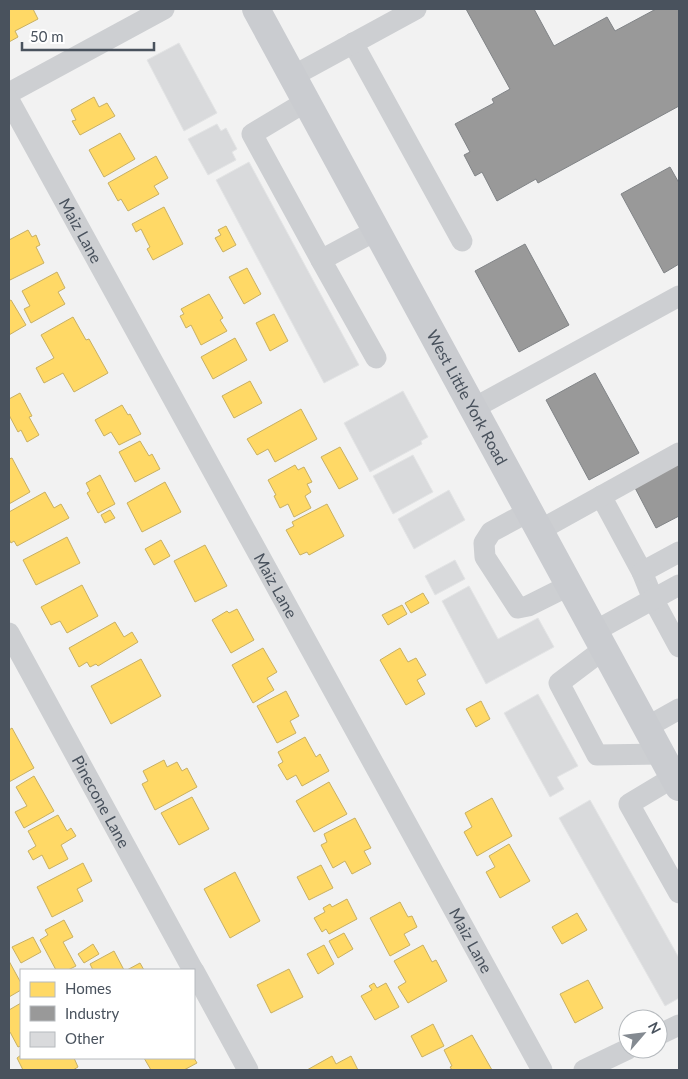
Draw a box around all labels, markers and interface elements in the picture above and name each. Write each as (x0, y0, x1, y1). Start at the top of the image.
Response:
scale bar (22, 20, 155, 52)
text: 50 m (30, 27, 64, 45)
street label: Maiz Lane (56, 195, 107, 266)
street label: West Little York Road (423, 326, 512, 468)
street label: Maiz Lane (251, 549, 302, 621)
street label: Pinecone Lane (69, 752, 134, 851)
street label: Maiz Lane (446, 904, 497, 976)
legend (20, 969, 195, 1059)
text: Homes (65, 979, 111, 997)
text: Industry (65, 1004, 120, 1022)
north arrow (618, 1009, 668, 1059)
text: N (645, 1019, 665, 1036)
text: Other (65, 1029, 105, 1047)

